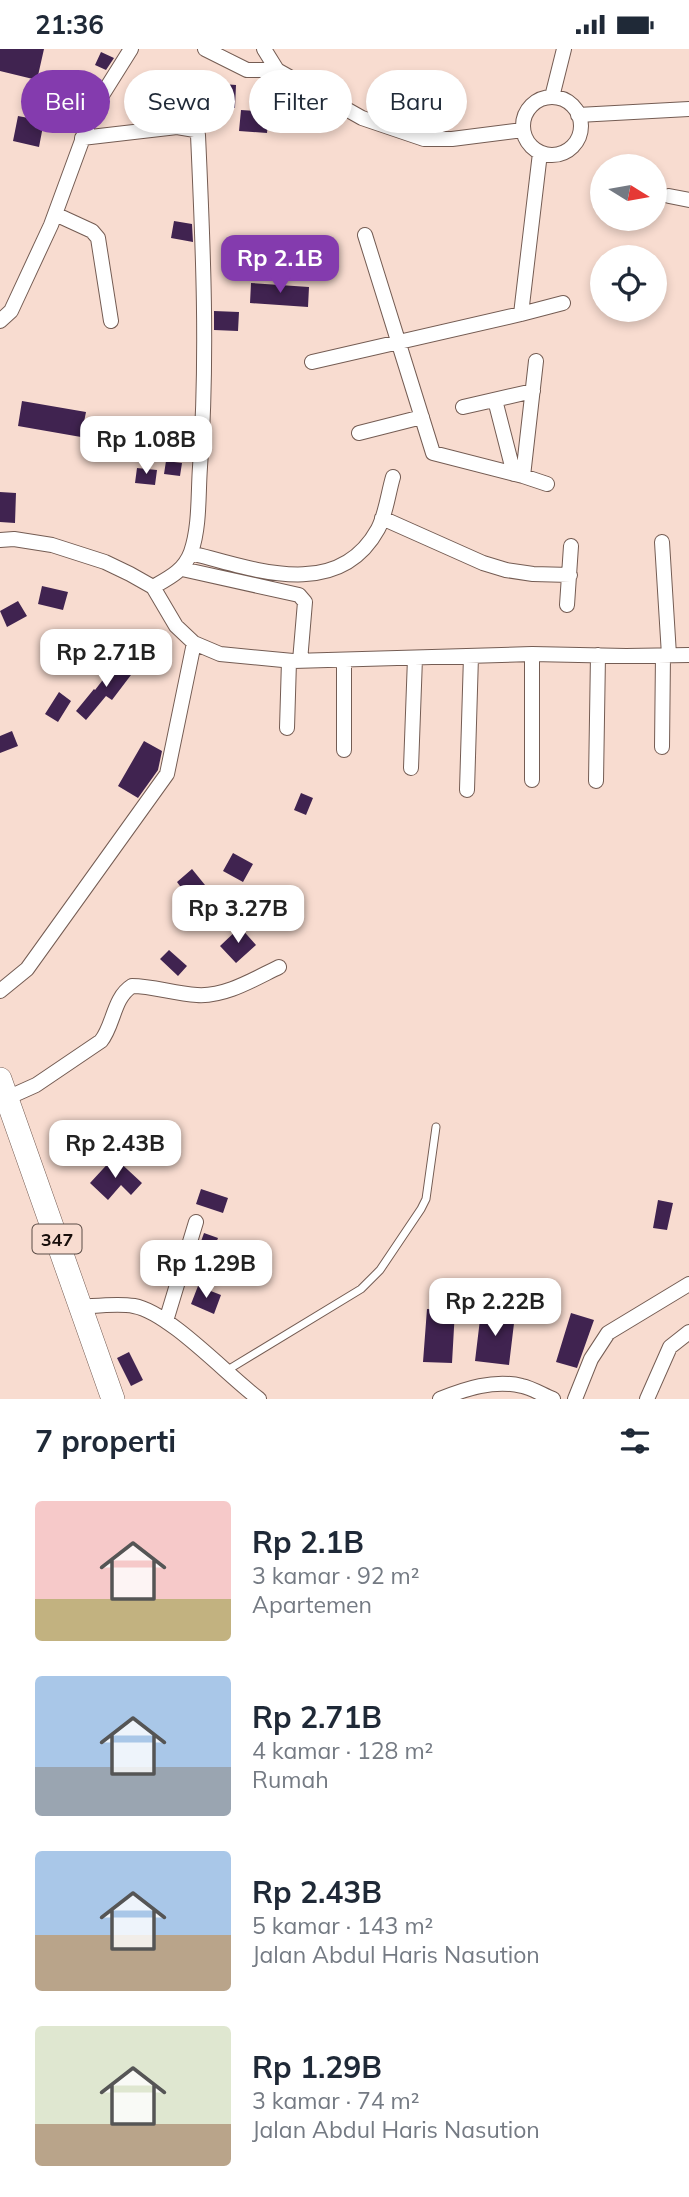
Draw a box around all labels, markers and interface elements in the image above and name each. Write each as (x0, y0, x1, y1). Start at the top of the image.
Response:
text: 21:36 (35, 8, 104, 41)
chip: Beli (21, 70, 110, 133)
chip: Sewa (124, 70, 235, 133)
chip: Filter (249, 70, 352, 133)
chip: Baru (366, 70, 467, 133)
north arrow (590, 154, 667, 231)
map controls (590, 154, 667, 322)
pin: Rp 2.1B (215, 236, 345, 295)
text: Rp 2.1B (237, 243, 323, 272)
button: locate (590, 245, 667, 322)
pin: Rp 1.08B (74, 417, 218, 476)
text: Rp 1.08B (96, 424, 196, 453)
pin: Rp 2.71B (34, 629, 178, 689)
text: Rp 2.71B (56, 637, 156, 666)
pin: Rp 3.27B (166, 885, 310, 945)
text: Rp 3.27B (188, 893, 288, 922)
pin: Rp 2.43B (43, 1121, 187, 1180)
text: Rp 2.43B (65, 1128, 165, 1157)
road number: 347 (32, 1225, 82, 1253)
pin: Rp 1.29B (134, 1241, 278, 1300)
text: Rp 1.29B (156, 1248, 256, 1277)
pin: Rp 2.22B (423, 1279, 567, 1338)
text: Rp 2.22B (445, 1286, 545, 1315)
text: 7 properti (35, 1422, 176, 1460)
icon: filters (616, 1422, 654, 1460)
text: Rp 2.1B (252, 1523, 364, 1561)
icon: home (91, 1529, 175, 1613)
text: 3 kamar · 92 m² (252, 1561, 420, 1590)
text: Apartemen (252, 1590, 372, 1619)
text: Rp 2.71B (252, 1698, 382, 1736)
icon: home (91, 1704, 175, 1788)
text: 4 kamar · 128 m² (252, 1736, 433, 1765)
text: Rumah (252, 1765, 329, 1794)
text: Rp 2.43B (252, 1873, 382, 1911)
icon: home (91, 1879, 175, 1963)
text: 5 kamar · 143 m² (252, 1911, 433, 1940)
text: Jalan Abdul Haris Nasution (252, 1940, 540, 1969)
text: Rp 1.29B (252, 2048, 382, 2086)
icon: home (91, 2054, 175, 2138)
text: 3 kamar · 74 m² (252, 2086, 420, 2115)
text: Jalan Abdul Haris Nasution (252, 2115, 540, 2144)

